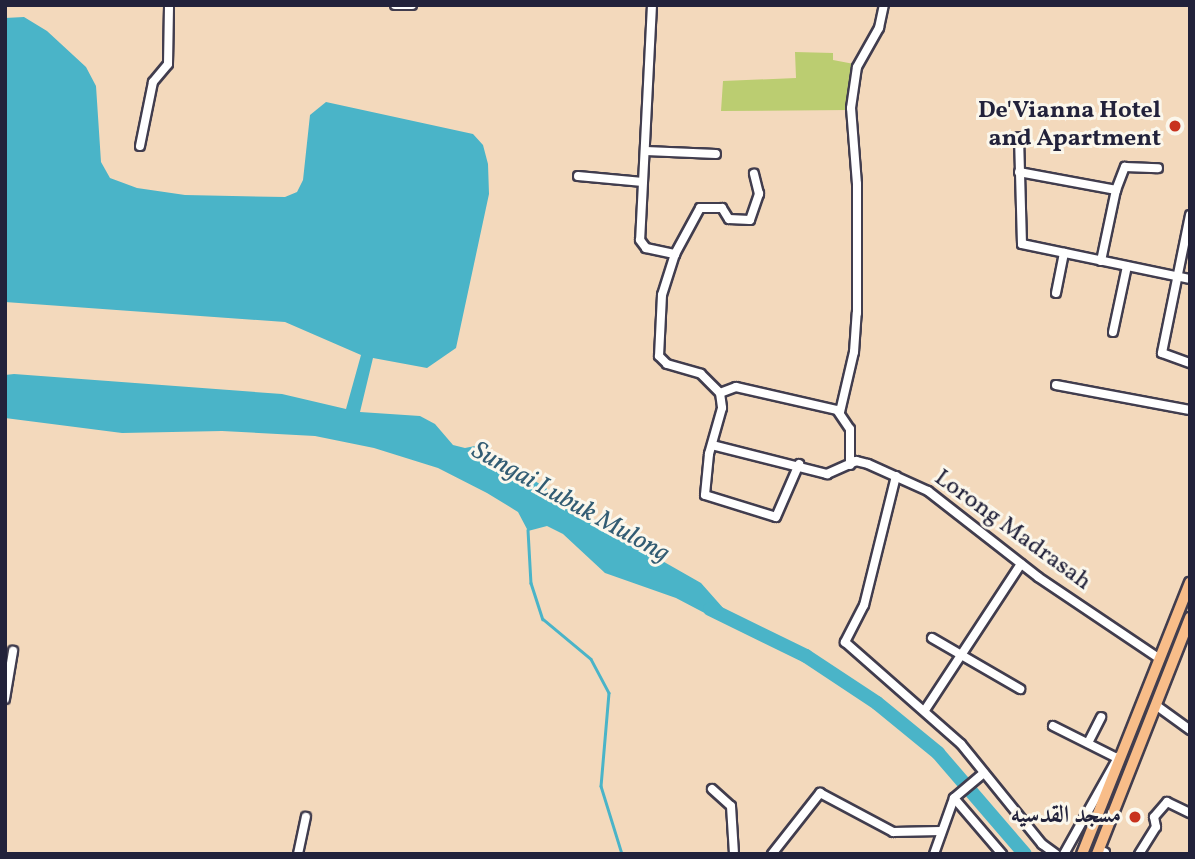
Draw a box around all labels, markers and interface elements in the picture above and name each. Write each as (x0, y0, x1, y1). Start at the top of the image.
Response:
place label: De'Vianna Hotel and Apartment (978, 98, 1161, 154)
marker: De'Vianna Hotel and Apartment (1167, 118, 1183, 134)
water label: Sungai Lubuk Mulong (466, 436, 674, 570)
street label: Lorong Madrasah (928, 464, 1096, 598)
place label: مسجد القدسيه (1011, 803, 1121, 831)
marker: مسجد القدسيه (1127, 809, 1143, 825)

